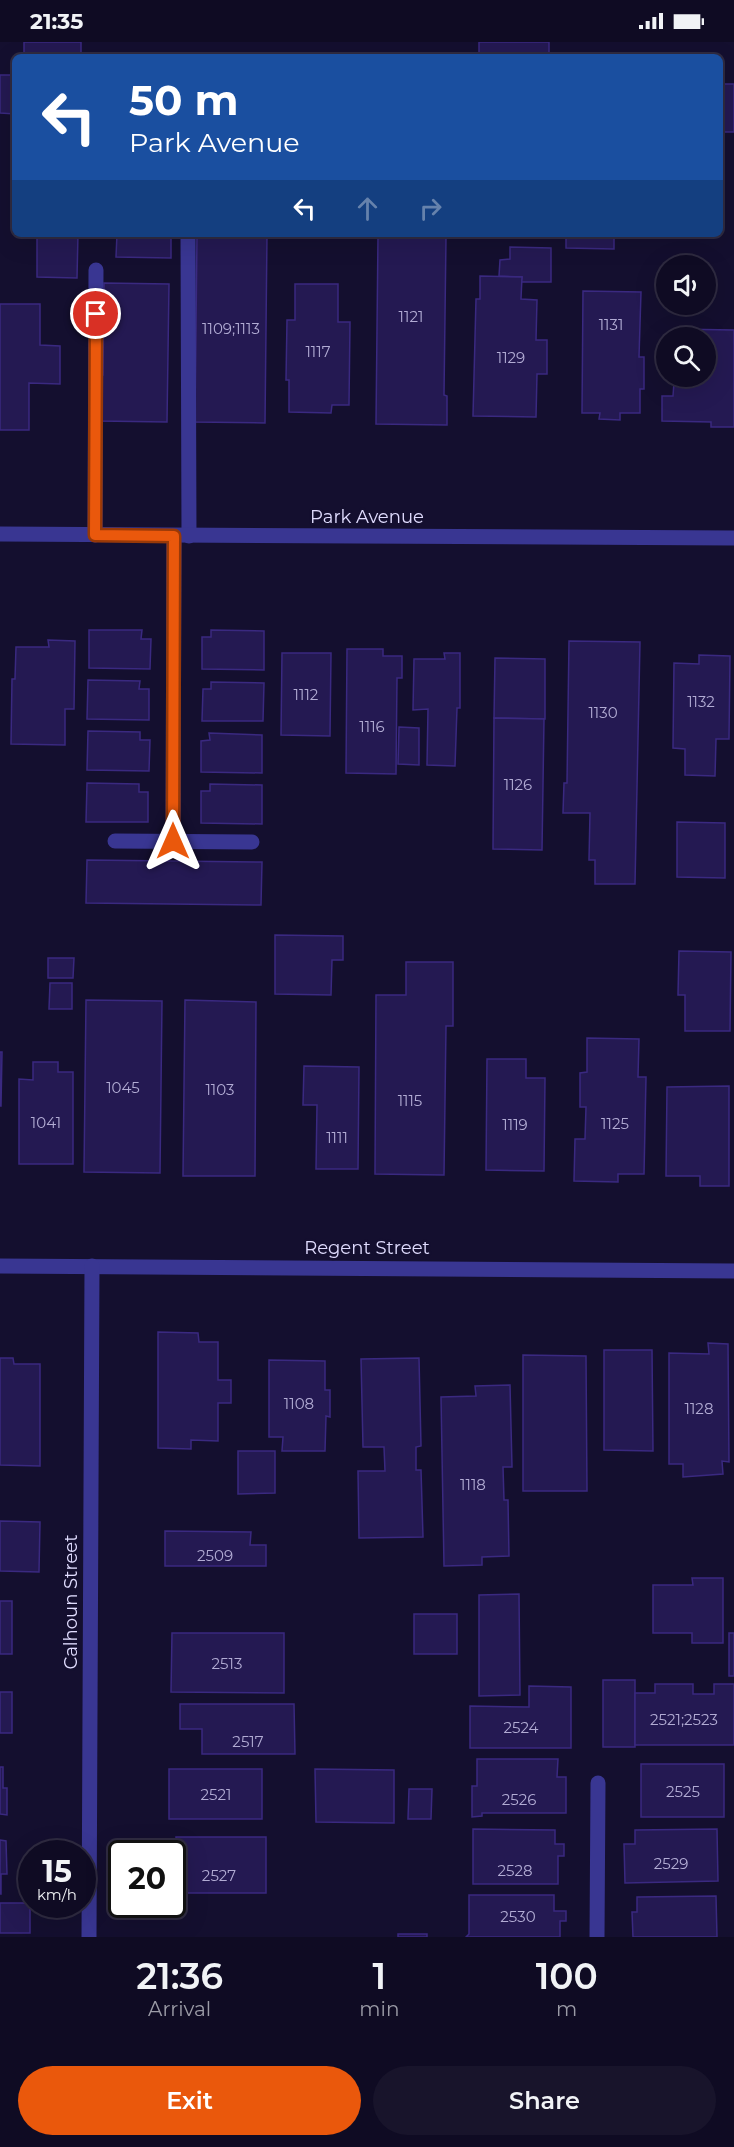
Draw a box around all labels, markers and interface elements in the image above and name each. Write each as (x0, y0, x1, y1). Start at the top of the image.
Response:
text: 21:35 (30, 8, 83, 35)
text: 50 m (129, 74, 238, 126)
icon: left (30, 78, 108, 156)
text: Park Avenue (129, 126, 300, 159)
icon: left (288, 192, 321, 225)
icon: ahead (351, 192, 384, 225)
icon: right (414, 192, 447, 225)
map controls (656, 255, 716, 387)
button: sound (656, 255, 716, 315)
pin (70, 288, 121, 339)
icon: arrive (79, 297, 112, 330)
house number: 1121 (399, 307, 423, 326)
house number: 1131 (599, 315, 623, 334)
house number: 1109;1113 (202, 319, 260, 338)
button: search (656, 327, 716, 387)
house number: 1117 (305, 342, 331, 361)
house number: 1129 (497, 348, 525, 367)
street label: Park Avenue (310, 506, 424, 528)
house number: 1112 (294, 685, 318, 704)
house number: 1132 (687, 692, 715, 711)
house number: 1130 (588, 703, 618, 722)
house number: 1116 (359, 717, 385, 736)
house number: 1126 (504, 775, 532, 794)
position arrow (141, 809, 205, 873)
house number: 1045 (106, 1078, 140, 1097)
house number: 1103 (205, 1080, 235, 1099)
house number: 1115 (398, 1091, 422, 1110)
house number: 1041 (31, 1113, 61, 1132)
house number: 1125 (601, 1114, 629, 1133)
house number: 1119 (502, 1115, 528, 1134)
house number: 1111 (326, 1128, 348, 1147)
street label: Regent Street (304, 1237, 430, 1259)
house number: 1108 (284, 1394, 314, 1413)
house number: 1128 (685, 1399, 713, 1418)
house number: 1118 (460, 1475, 486, 1494)
street label: Calhoun Street (60, 1535, 82, 1669)
house number: 2509 (197, 1546, 233, 1565)
house number: 2513 (212, 1654, 242, 1673)
house number: 2521;2523 (650, 1710, 718, 1729)
house number: 2524 (503, 1718, 539, 1737)
house number: 2517 (232, 1732, 264, 1751)
house number: 2525 (666, 1782, 700, 1801)
house number: 2521 (201, 1785, 231, 1804)
house number: 2526 (502, 1790, 536, 1809)
speed limit sign: 20 (108, 1840, 186, 1918)
text: 15 (42, 1853, 72, 1890)
house number: 2529 (654, 1854, 688, 1873)
house number: 2528 (497, 1861, 533, 1880)
house number: 2527 (202, 1866, 236, 1885)
text: km/h (37, 1885, 77, 1904)
house number: 2530 (500, 1907, 536, 1926)
text: 21:36 (136, 1954, 223, 1998)
text: 1 (373, 1954, 386, 1998)
text: 100 (536, 1954, 598, 1998)
text: Arrival (148, 1997, 211, 2021)
text: min (359, 1997, 399, 2021)
text: m (556, 1997, 577, 2021)
button: Exit (18, 2066, 361, 2135)
button: Share (373, 2066, 716, 2135)

